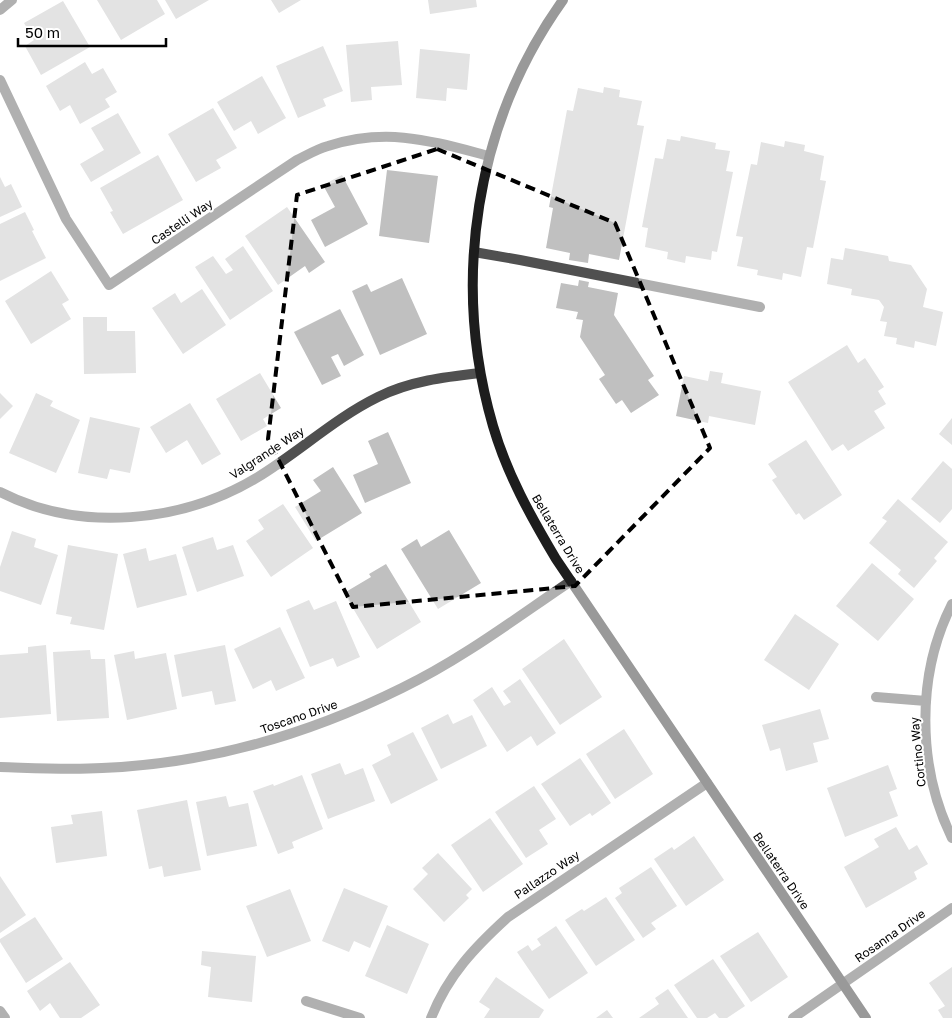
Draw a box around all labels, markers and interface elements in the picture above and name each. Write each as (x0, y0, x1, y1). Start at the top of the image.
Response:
scale bar (18, 15, 165, 47)
text: 50 m (25, 23, 60, 41)
street label: Castelli Way (148, 195, 216, 248)
street label: Valgrande Way (227, 423, 307, 482)
street label: Bellaterra Drive (529, 491, 588, 576)
street label: Toscano Drive (258, 696, 339, 737)
street label: Cortino Way (906, 716, 929, 788)
street label: Bellaterra Drive (750, 829, 813, 912)
street label: Pallazzo Way (511, 847, 583, 902)
street label: Rosanna Drive (852, 906, 928, 965)

